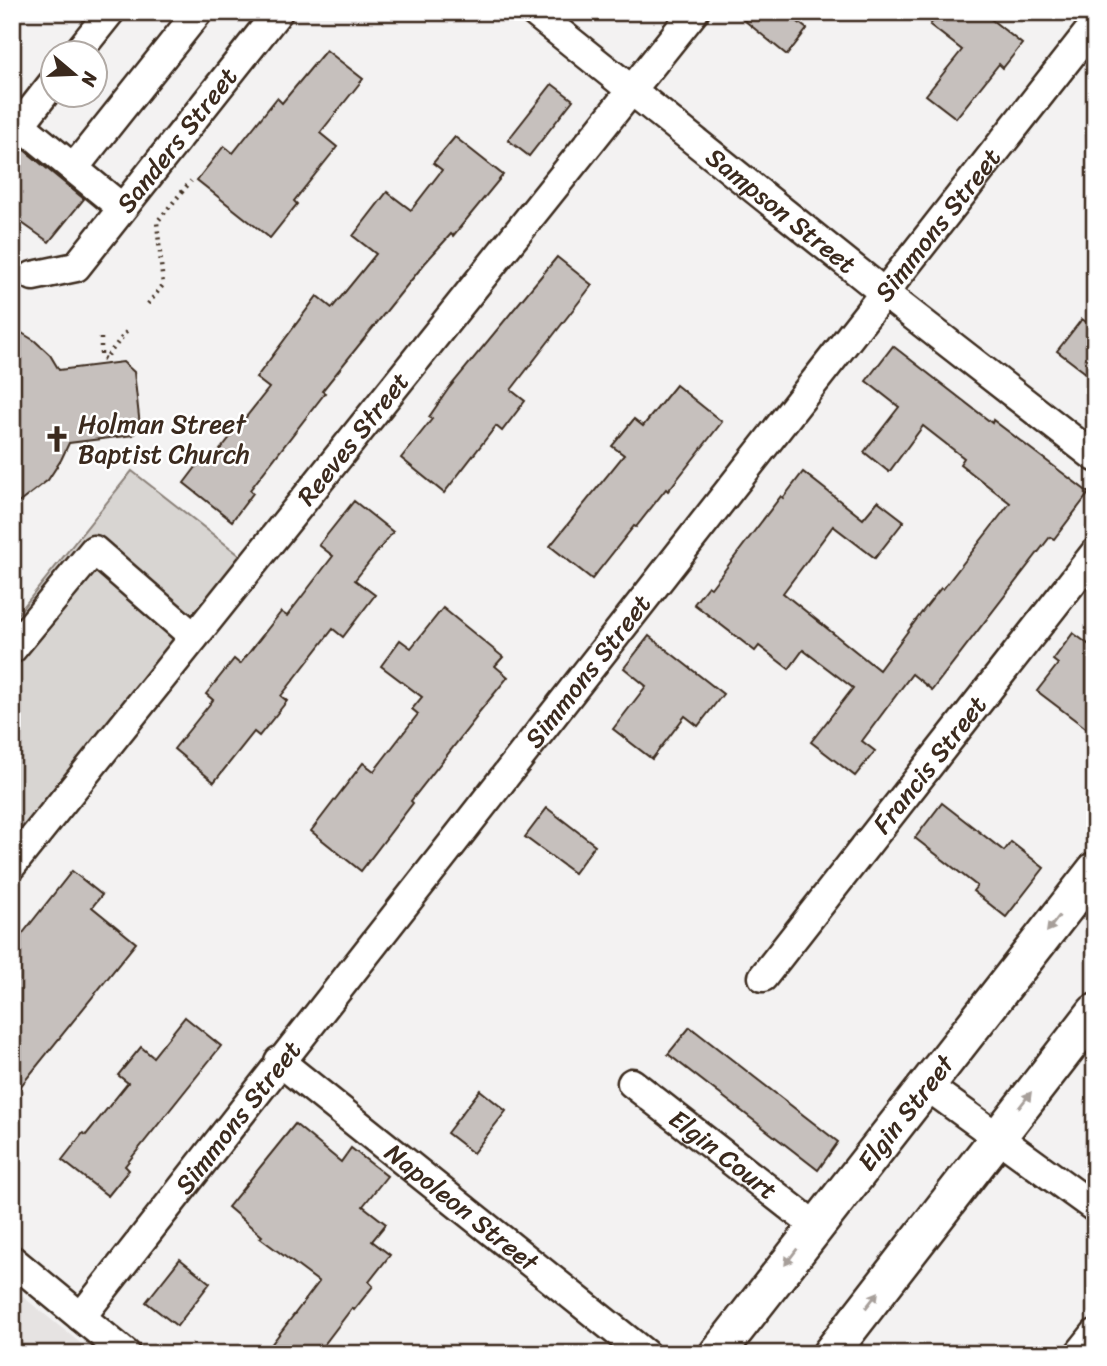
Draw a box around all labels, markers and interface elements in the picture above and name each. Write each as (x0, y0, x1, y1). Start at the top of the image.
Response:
north arrow (38, 38, 108, 108)
street label: Sanders Street (104, 57, 249, 223)
text: N (72, 67, 108, 92)
street label: Sampson Street (695, 135, 867, 286)
street label: Simmons Street (862, 137, 1013, 312)
street label: Reeves Street (285, 361, 421, 516)
place label: Holman Street Baptist Church (78, 401, 250, 477)
church icon: Holman Street Baptist Church (42, 424, 72, 454)
street label: Simmons Street (512, 584, 663, 758)
street label: Francis Street (860, 685, 999, 844)
one-way arrow (1045, 915, 1060, 933)
street label: Simmons Street (162, 1030, 313, 1205)
street label: Elgin Street (845, 1043, 967, 1181)
one-way arrow (1018, 1091, 1032, 1109)
street label: Elgin Court (659, 1097, 788, 1212)
street label: Napoleon Street (374, 1131, 550, 1285)
one-way arrow (784, 1248, 798, 1266)
one-way arrow (865, 1291, 879, 1309)

